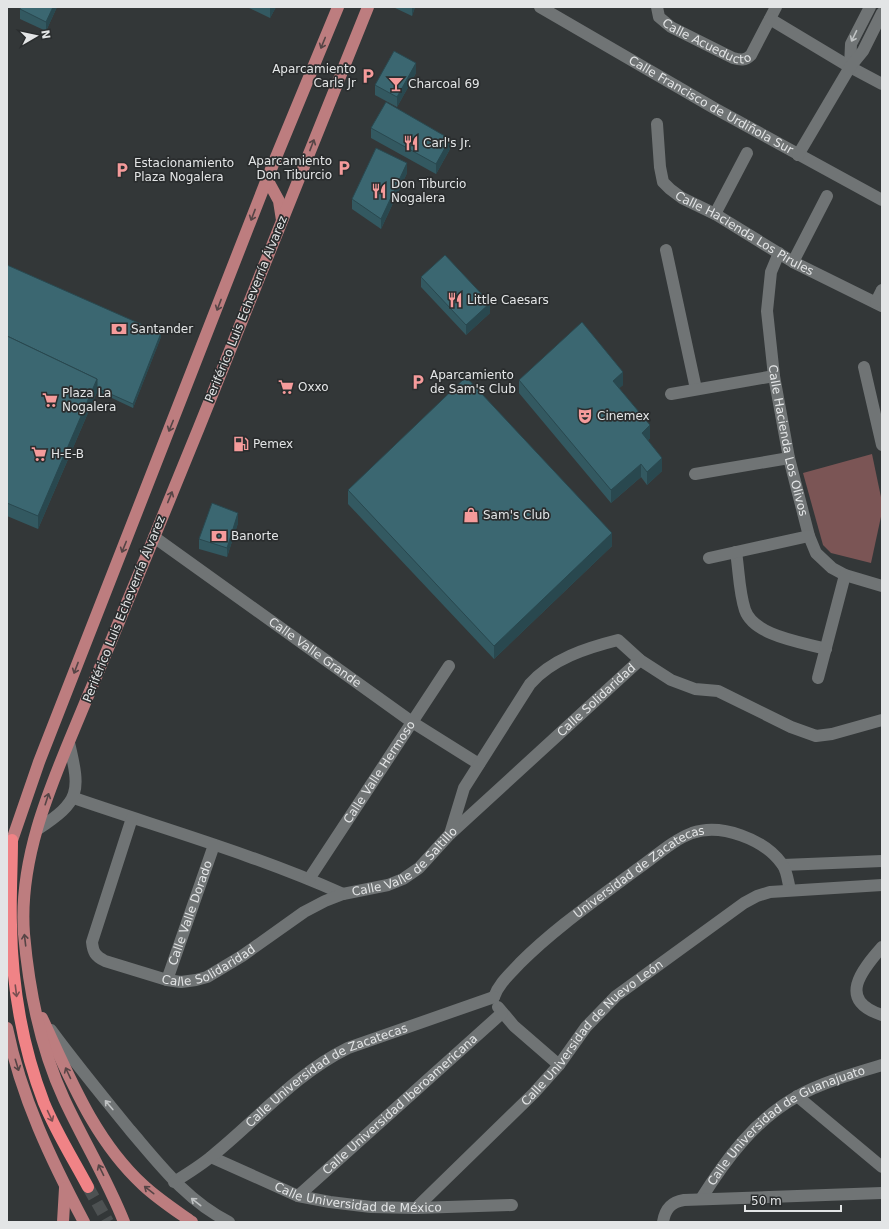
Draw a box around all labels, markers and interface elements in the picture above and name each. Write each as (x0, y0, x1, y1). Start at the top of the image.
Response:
north arrow (16, 16, 56, 56)
street label: Calle Acueducto (659, 16, 754, 67)
text: N (38, 29, 53, 40)
one-way arrow (850, 29, 858, 41)
one-way arrow (319, 37, 326, 49)
street label: Calle Francisco de Urdiñola Sur (626, 53, 796, 157)
place label: Aparcamiento Carls Jr (272, 62, 356, 90)
parking icon: Aparcamiento Carls Jr (359, 67, 377, 85)
bar icon: Charcoal 69 (387, 75, 405, 93)
place label: Charcoal 69 (408, 77, 480, 91)
restaurant icon: Carl's Jr. (402, 134, 420, 152)
place label: Carl's Jr. (423, 136, 472, 150)
one-way arrow (308, 140, 316, 152)
place label: Aparcamiento Don Tiburcio (248, 154, 332, 182)
place label: Estacionamiento Plaza Nogalera (134, 156, 234, 184)
parking icon: Aparcamiento Don Tiburcio (335, 159, 353, 177)
parking icon: Estacionamiento Plaza Nogalera (113, 161, 131, 179)
place label: Don Tiburcio Nogalera (391, 177, 466, 205)
restaurant icon: Don Tiburcio Nogalera (370, 182, 388, 200)
street label: Calle Hacienda Los Pirules (672, 188, 816, 278)
one-way arrow (249, 208, 257, 220)
street label: Periférico Luis Echeverría Álvarez (201, 213, 290, 404)
restaurant icon: Little Caesars (446, 291, 464, 309)
place label: Little Caesars (467, 293, 549, 307)
one-way arrow (214, 299, 222, 311)
bank icon: Santander (110, 320, 128, 338)
place label: Santander (131, 322, 193, 336)
street label: Calle Hacienda Los Olivos (766, 364, 811, 518)
place label: Aparcamiento de Sam's Club (430, 368, 516, 396)
parking icon: Aparcamiento de Sam's Club (409, 373, 427, 391)
supermarket icon: Oxxo (277, 378, 295, 396)
place label: Oxxo (298, 380, 329, 394)
place label: Plaza La Nogalera (62, 386, 116, 414)
supermarket icon: Plaza La Nogalera (41, 391, 59, 409)
theatre icon: Cinemex (576, 407, 594, 425)
place label: Cinemex (597, 409, 650, 423)
one-way arrow (167, 420, 175, 432)
fuel station icon: Pemex (232, 435, 250, 453)
place label: Pemex (253, 437, 293, 451)
supermarket icon: H-E-B (30, 445, 48, 463)
place label: H-E-B (51, 447, 84, 461)
one-way arrow (167, 491, 174, 503)
shop icon: Sam's Club (462, 506, 480, 524)
place label: Sam's Club (483, 508, 550, 522)
street label: Periférico Luis Echeverría Álvarez (79, 513, 168, 704)
bank icon: Banorte (210, 527, 228, 545)
place label: Banorte (231, 529, 279, 543)
one-way arrow (119, 541, 127, 553)
street label: Calle Valle Grande (266, 615, 364, 690)
street label: Calle Solidaridad (554, 661, 638, 739)
one-way arrow (72, 662, 79, 674)
street label: Calle Valle Hermoso (340, 718, 418, 826)
one-way arrow (44, 793, 51, 806)
street label: Universidad de Zacatecas (571, 823, 705, 921)
street label: Calle Valle de Saltillo (351, 824, 460, 899)
street label: Calle Valle Dorado (166, 859, 215, 967)
one-way arrow (21, 934, 29, 947)
street label: Calle Solidaridad (160, 942, 258, 989)
street label: Calle Universidad de Nuevo León (518, 957, 666, 1109)
one-way arrow (12, 984, 19, 997)
street label: Calle Universidad de Zacatecas (243, 1021, 409, 1130)
street label: Calle Universidad Iberoamericana (320, 1031, 480, 1178)
one-way arrow (14, 1059, 21, 1072)
street label: Calle Universidad de Guanajuato (705, 1063, 867, 1188)
one-way arrow (64, 1067, 71, 1079)
one-way arrow (105, 1100, 114, 1111)
one-way arrow (47, 1109, 54, 1121)
one-way arrow (97, 1164, 104, 1176)
street label: Calle Universidad de México (272, 1179, 442, 1215)
one-way arrow (144, 1186, 155, 1194)
scale bar (745, 1187, 841, 1213)
text: 50 m (751, 1194, 782, 1208)
one-way arrow (191, 1197, 202, 1206)

